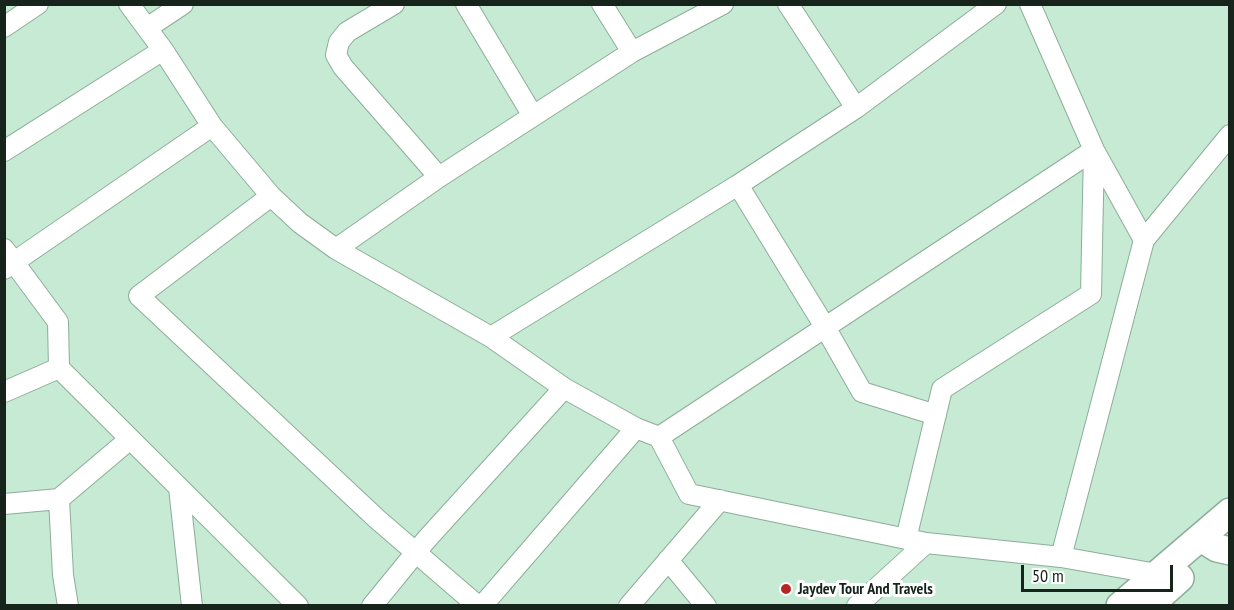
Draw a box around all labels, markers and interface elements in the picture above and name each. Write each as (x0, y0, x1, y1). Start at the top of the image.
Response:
scale bar (1024, 553, 1176, 591)
text: 50 m (1032, 564, 1064, 587)
place label: Jaydev Tour And Travels (798, 579, 933, 599)
marker: Jaydev Tour And Travels (779, 582, 793, 596)

